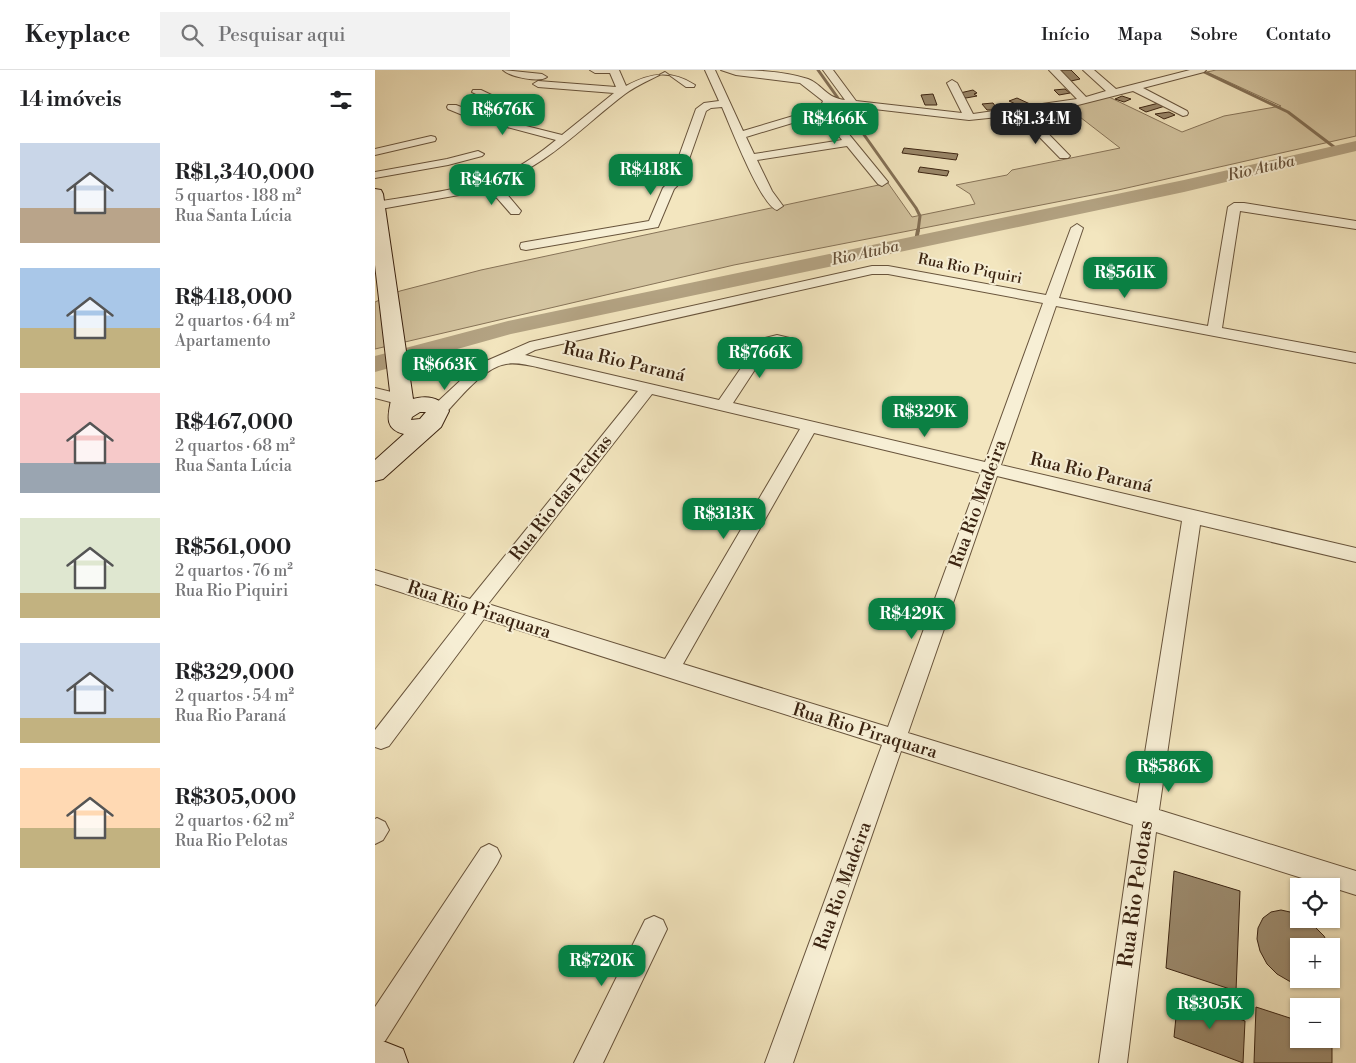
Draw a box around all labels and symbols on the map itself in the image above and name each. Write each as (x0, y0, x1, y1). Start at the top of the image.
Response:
pin: R$676K (462, 93, 544, 136)
pin: R$466K (794, 102, 876, 145)
pin: R$1.34M (990, 102, 1082, 145)
water label: Rio Atuba (1224, 151, 1297, 186)
pin: R$418K (610, 154, 692, 196)
pin: R$467K (451, 164, 533, 206)
water label: Rio Atuba (828, 236, 901, 270)
street label: Rua Rio Piquiri (916, 250, 1024, 288)
pin: R$561K (1084, 256, 1166, 299)
pin: R$766K (719, 336, 801, 379)
street label: Rua Rio Paraná (561, 337, 688, 387)
pin: R$663K (404, 348, 486, 391)
pin: R$329K (884, 396, 966, 438)
street label: Rua Rio das Pedras (505, 430, 617, 566)
street label: Rua Rio Madeira (944, 436, 1012, 571)
street label: Rua Rio Paraná (1028, 448, 1155, 498)
pin: R$313K (683, 498, 765, 540)
street label: Rua Rio Piraquara (404, 576, 555, 644)
pin: R$429K (871, 598, 953, 640)
street label: Rua Rio Piraquara (790, 698, 941, 764)
pin: R$586K (1128, 750, 1210, 793)
street label: Rua Rio Madeira (809, 818, 877, 953)
street label: Rua Rio Pelotas (1113, 819, 1159, 969)
pin: R$720K (561, 944, 643, 987)
pin: R$305K (1169, 988, 1251, 1030)

